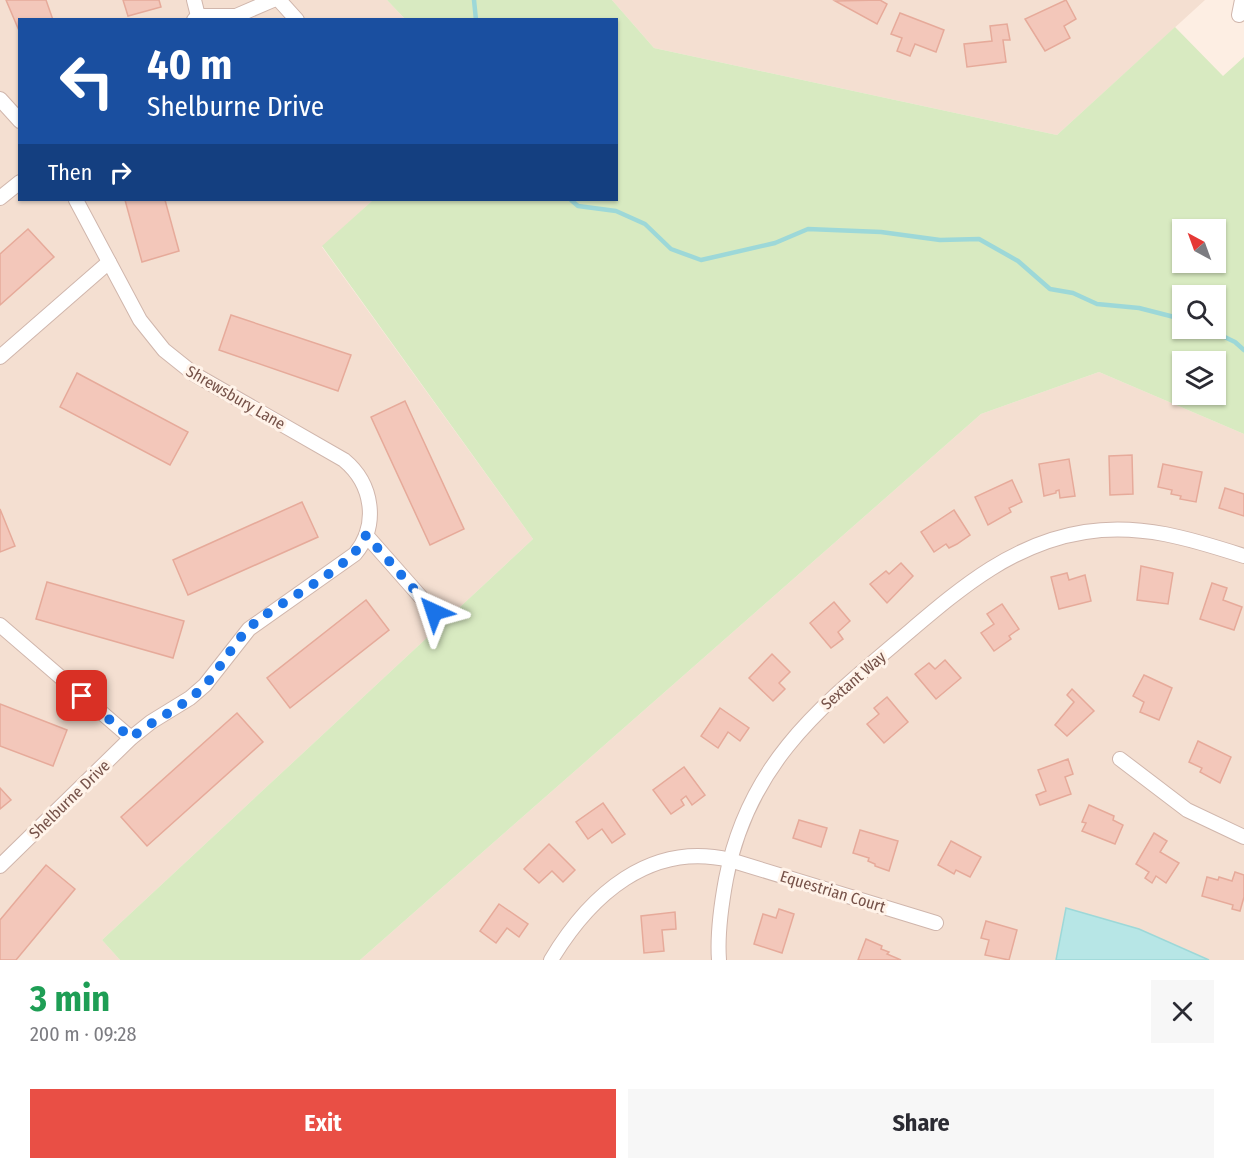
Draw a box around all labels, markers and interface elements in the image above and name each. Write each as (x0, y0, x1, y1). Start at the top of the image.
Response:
text: 40 m (147, 40, 232, 90)
icon: left (48, 42, 126, 120)
text: Shelburne Drive (147, 91, 324, 123)
icon: right (104, 156, 137, 189)
text: Then (48, 159, 92, 186)
north arrow (1172, 219, 1226, 273)
map controls (1172, 219, 1226, 405)
button: search (1172, 285, 1226, 339)
button: layers (1172, 351, 1226, 405)
street label: Shrewsbury Lane (183, 361, 289, 434)
position arrow (402, 580, 466, 644)
street label: Sextant Way (817, 647, 890, 714)
pin (56, 670, 107, 721)
icon: arrive (65, 679, 98, 712)
street label: Shelburne Drive (25, 756, 114, 843)
street label: Equestrian Court (778, 866, 889, 917)
text: 3 min (30, 977, 110, 1021)
button: close (1151, 980, 1214, 1043)
text: 200 m · 09:28 (30, 1022, 136, 1046)
button: Exit (30, 1089, 616, 1158)
button: Share (628, 1089, 1214, 1158)

